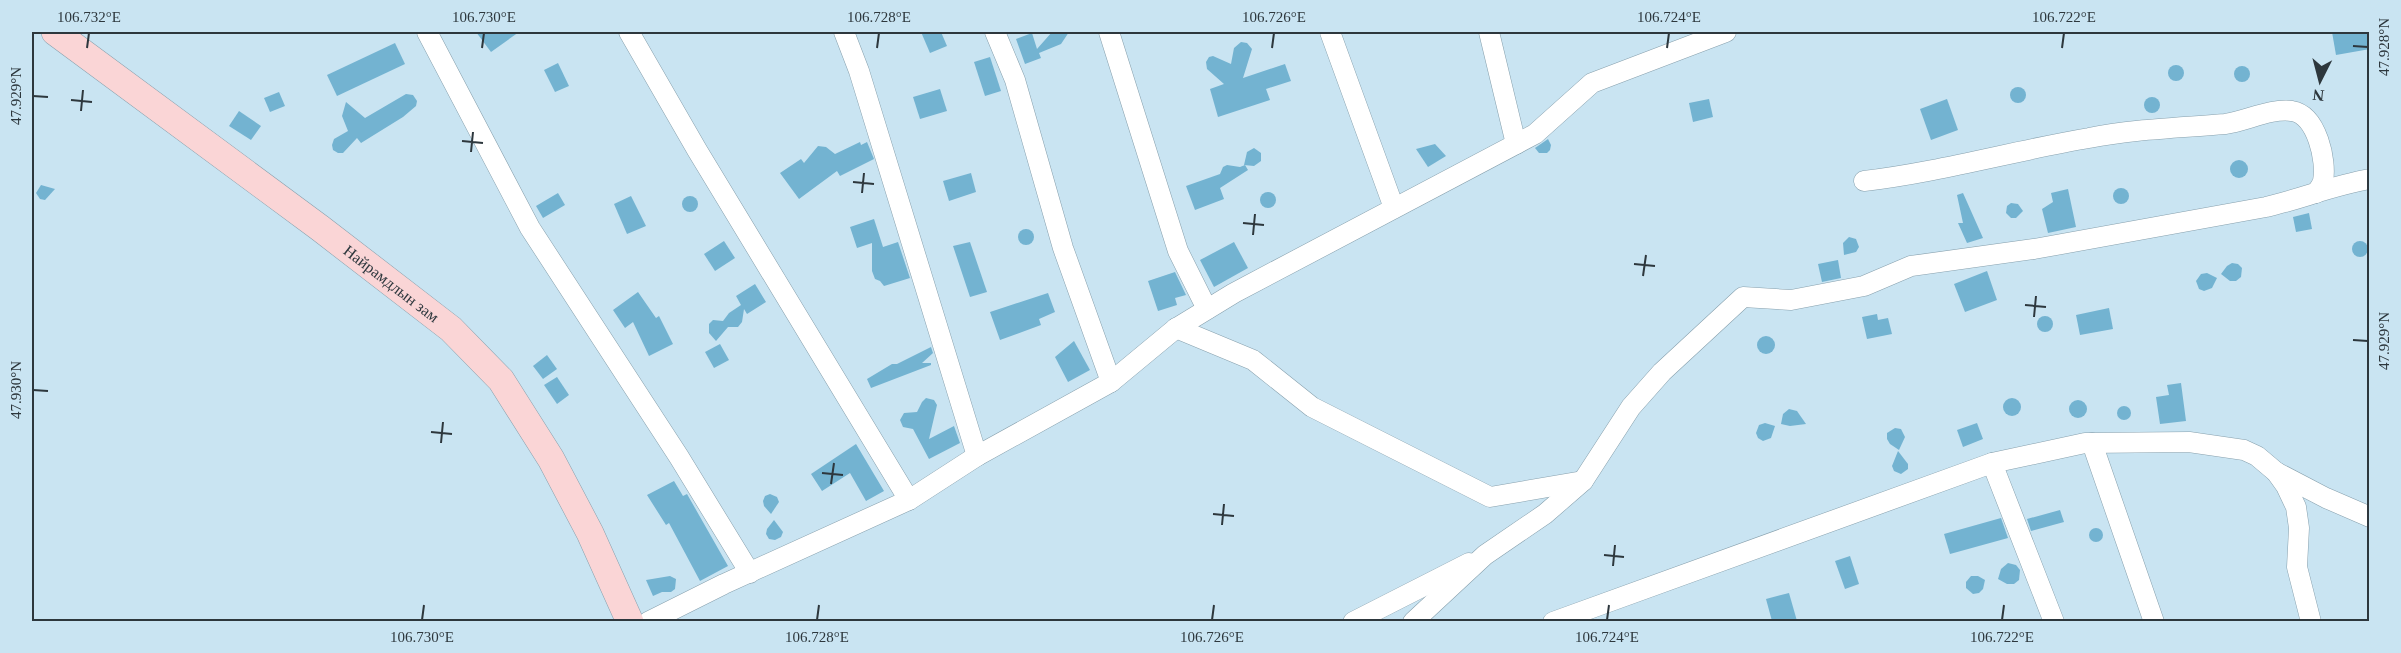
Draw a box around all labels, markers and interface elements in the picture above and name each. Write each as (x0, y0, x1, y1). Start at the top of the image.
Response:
text: 106.732°E (57, 9, 121, 25)
text: 106.730°E (452, 9, 516, 25)
text: 106.728°E (847, 9, 911, 25)
text: 106.726°E (1242, 9, 1306, 25)
text: 106.724°E (1637, 9, 1701, 25)
text: 106.722°E (2032, 9, 2096, 25)
text: 47.928°N (2376, 18, 2392, 76)
north arrow (2290, 51, 2350, 111)
text: 47.929°N (8, 67, 24, 125)
text: N (2311, 86, 2325, 104)
street label: Найрамдлын зам (341, 241, 442, 325)
text: 47.929°N (2376, 312, 2392, 370)
text: 47.930°N (8, 361, 24, 419)
text: 106.730°E (390, 629, 454, 645)
text: 106.728°E (785, 629, 849, 645)
text: 106.726°E (1180, 629, 1244, 645)
text: 106.724°E (1575, 629, 1639, 645)
text: 106.722°E (1970, 629, 2034, 645)

